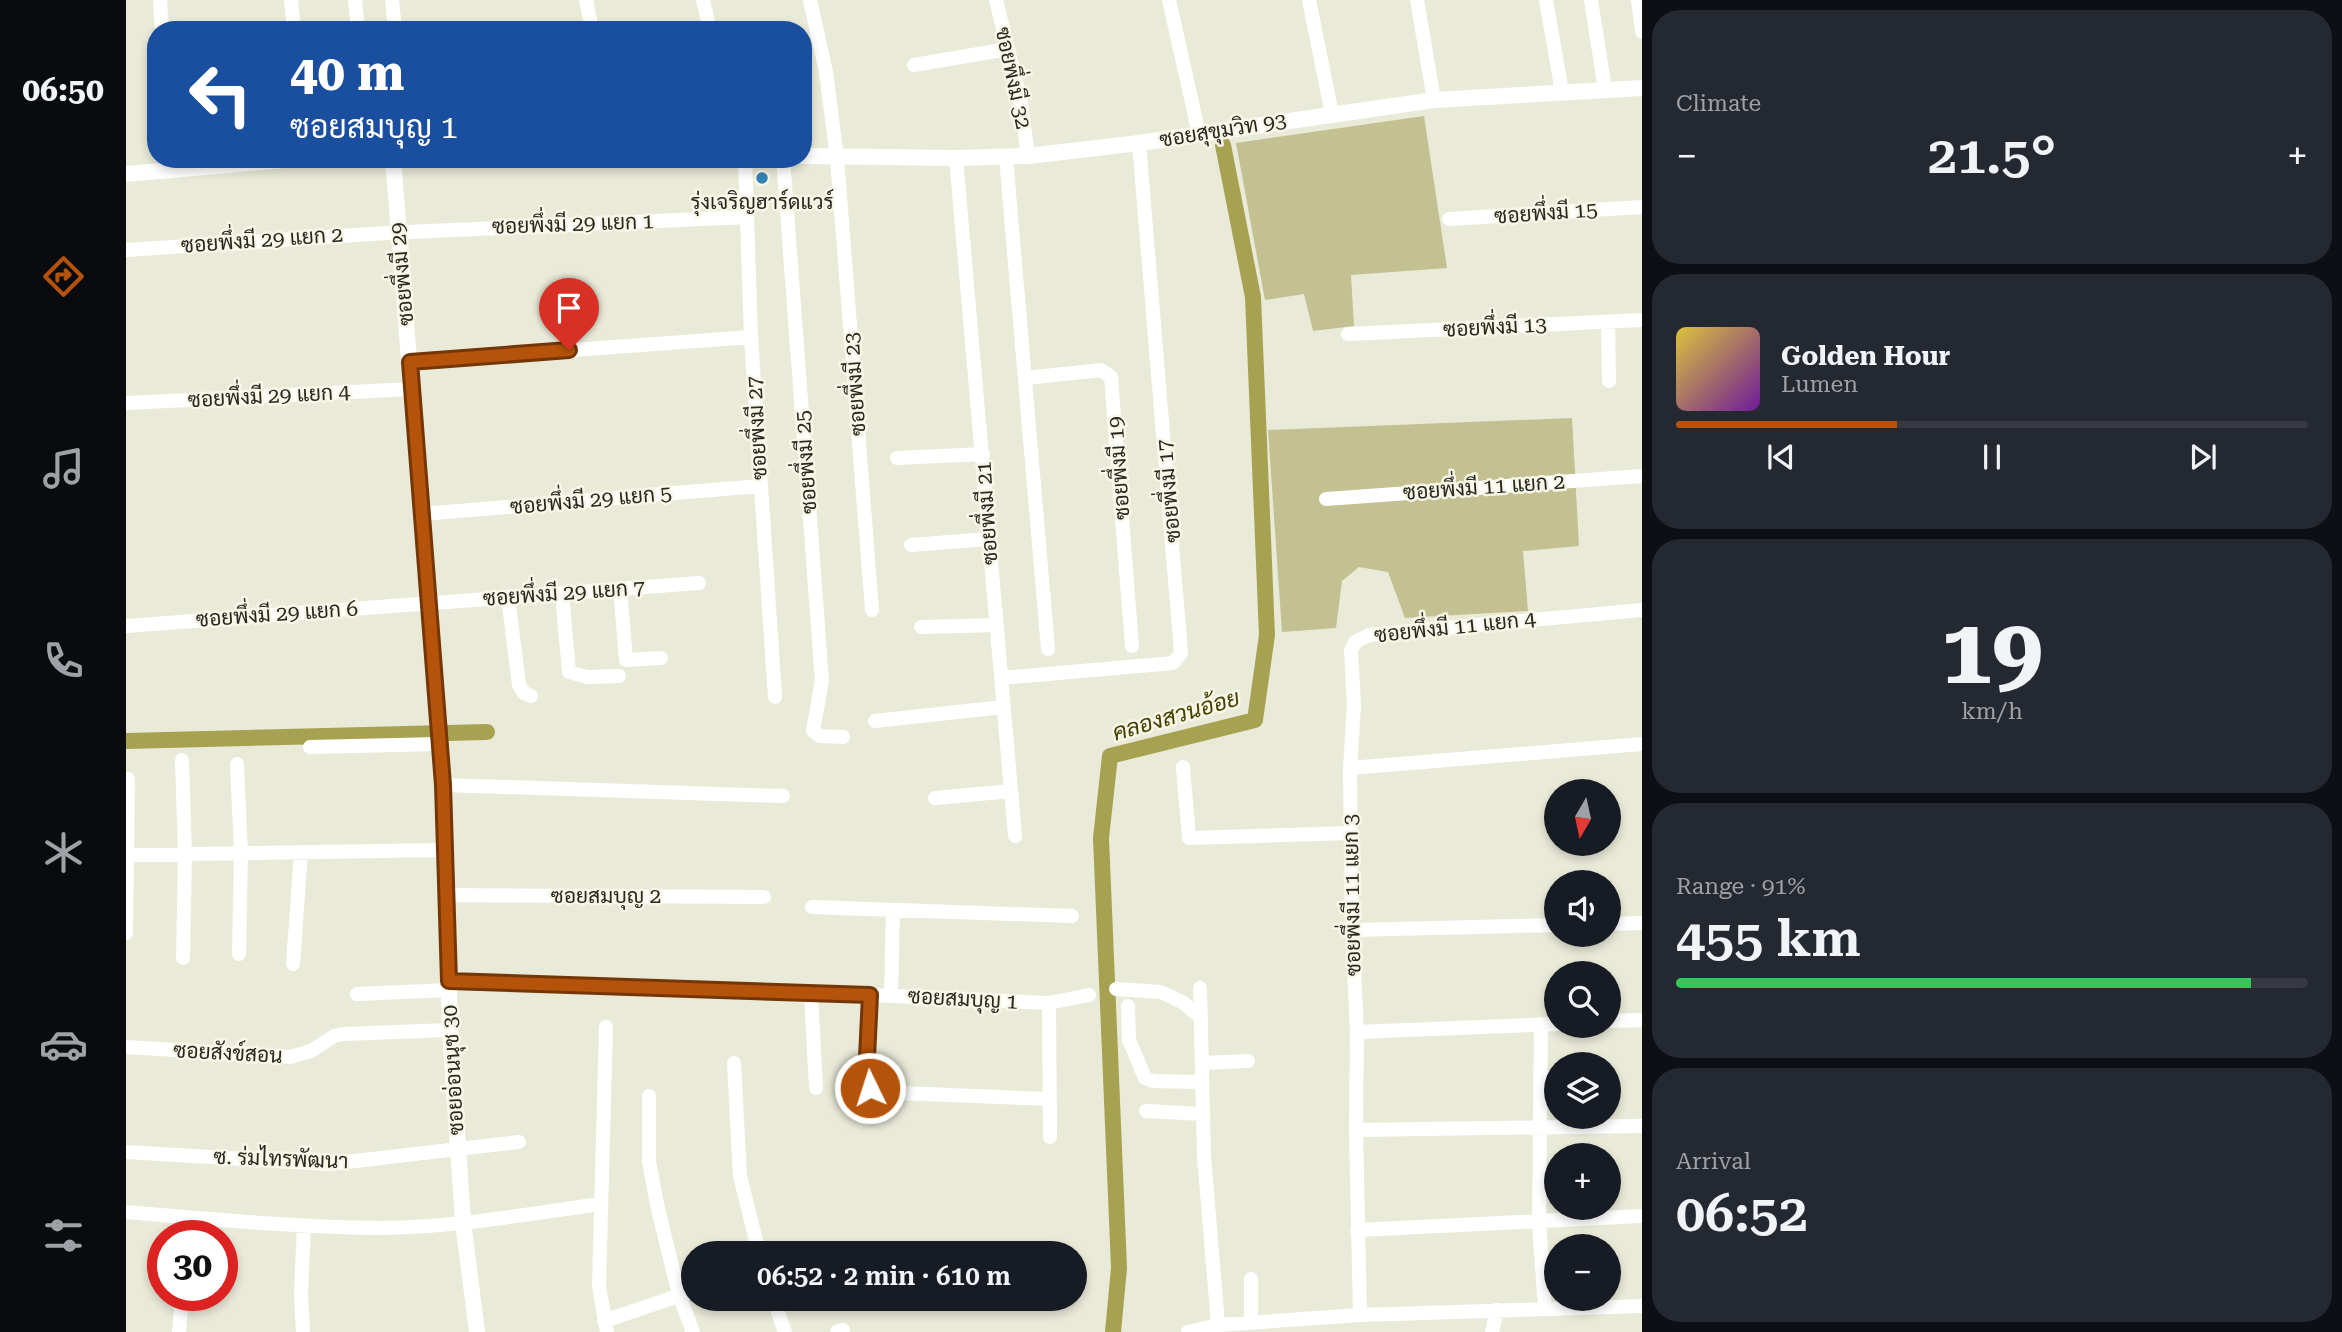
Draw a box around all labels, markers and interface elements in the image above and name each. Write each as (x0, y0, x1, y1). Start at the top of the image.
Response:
street label: ซอยพึ่งมี 32 (990, 23, 1043, 131)
text: 40 m (290, 45, 405, 102)
icon: left (175, 49, 266, 140)
text: 06:50 (22, 71, 104, 109)
text: Climate (1676, 90, 1761, 117)
text: ซอยสมบุญ 1 (290, 108, 458, 146)
street label: ซอยสุขุมวิท 93 (1158, 108, 1289, 154)
text: 21.5° (1928, 125, 2056, 186)
text: − (1676, 134, 1697, 178)
text: + (2287, 134, 2308, 178)
marker: รุ่งเจริญฮาร์ดแวร์ (754, 170, 770, 186)
place label: รุ่งเจริญฮาร์ดแวร์ (690, 188, 834, 216)
street label: ซอยพึ่งมี 15 (1493, 190, 1599, 229)
street label: ซอยพึ่งมี 29 แยก 1 (491, 201, 655, 239)
street label: ซอยพึ่งมี 29 แยก 2 (180, 214, 344, 258)
street label: ซอยพึ่งมี 29 (378, 221, 418, 327)
icon: directions (39, 252, 88, 301)
pin (539, 278, 599, 350)
icon: arrive (550, 289, 588, 327)
street label: ซอยพึ่งมี 13 (1442, 304, 1547, 342)
street label: ซอยพึ่งมี 23 (832, 331, 871, 437)
text: Golden Hour (1781, 341, 1950, 371)
text: Lumen (1781, 371, 1858, 398)
street label: ซอยพึ่งมี 29 แยก 4 (187, 372, 351, 412)
street label: ซอยพึ่งมี 27 (734, 375, 772, 481)
street label: ซอยพึ่งมี 25 (783, 409, 822, 515)
street label: ซอยพึ่งมี 19 (1096, 415, 1135, 521)
street label: ซอยพึ่งมี 17 (1145, 438, 1185, 544)
icon: previous (1762, 438, 1800, 476)
icon: pause (1973, 438, 2011, 476)
icon: next (2184, 438, 2222, 476)
icon: music (39, 444, 88, 493)
street label: ซอยพึ่งมี 21 (964, 460, 1003, 566)
street label: ซอยพึ่งมี 11 แยก 2 (1402, 461, 1566, 505)
street label: ซอยพึ่งมี 29 แยก 5 (508, 473, 673, 519)
street label: ซอยพึ่งมี 29 แยก 7 (482, 567, 646, 611)
street label: ซอยพึ่งมี 29 แยก 6 (195, 588, 359, 632)
street label: ซอยพึ่งมี 11 แยก 4 (1372, 599, 1537, 647)
text: 19 (1941, 599, 2043, 705)
icon: phone (39, 636, 88, 685)
water label: คลองสวนอ้อย (1109, 683, 1243, 747)
text: km/h (1961, 698, 2023, 725)
north arrow (1544, 779, 1620, 856)
map controls (1544, 779, 1621, 1311)
street label: ซอยพึ่งมี 11 แยก 3 (1331, 814, 1365, 976)
icon: climate (39, 828, 88, 877)
button: sound (1544, 870, 1621, 947)
text: Range · 91% (1676, 873, 1805, 900)
street label: ซอยสมบุญ 2 (551, 884, 661, 910)
text: 455 km (1676, 908, 1861, 969)
button: search (1544, 961, 1621, 1038)
street label: ซอยสมบุญ 1 (907, 984, 1019, 1016)
street label: ซอยอ่อนนุช 30 (438, 1004, 470, 1136)
icon: car (39, 1020, 88, 1069)
street label: ซอยสังข์สอน (173, 1036, 283, 1068)
position arrow (833, 1051, 907, 1125)
button: layers (1544, 1052, 1621, 1129)
button: + (1544, 1143, 1621, 1220)
street label: ซ. ร่มไทรพัฒนา (213, 1144, 349, 1173)
text: Arrival (1676, 1148, 1751, 1175)
text: 06:52 (1676, 1183, 1808, 1244)
icon: filters (39, 1211, 88, 1260)
speed limit sign: 30 (147, 1220, 238, 1311)
button: − (1544, 1234, 1621, 1311)
text: 06:52 · 2 min · 610 m (757, 1261, 1011, 1291)

